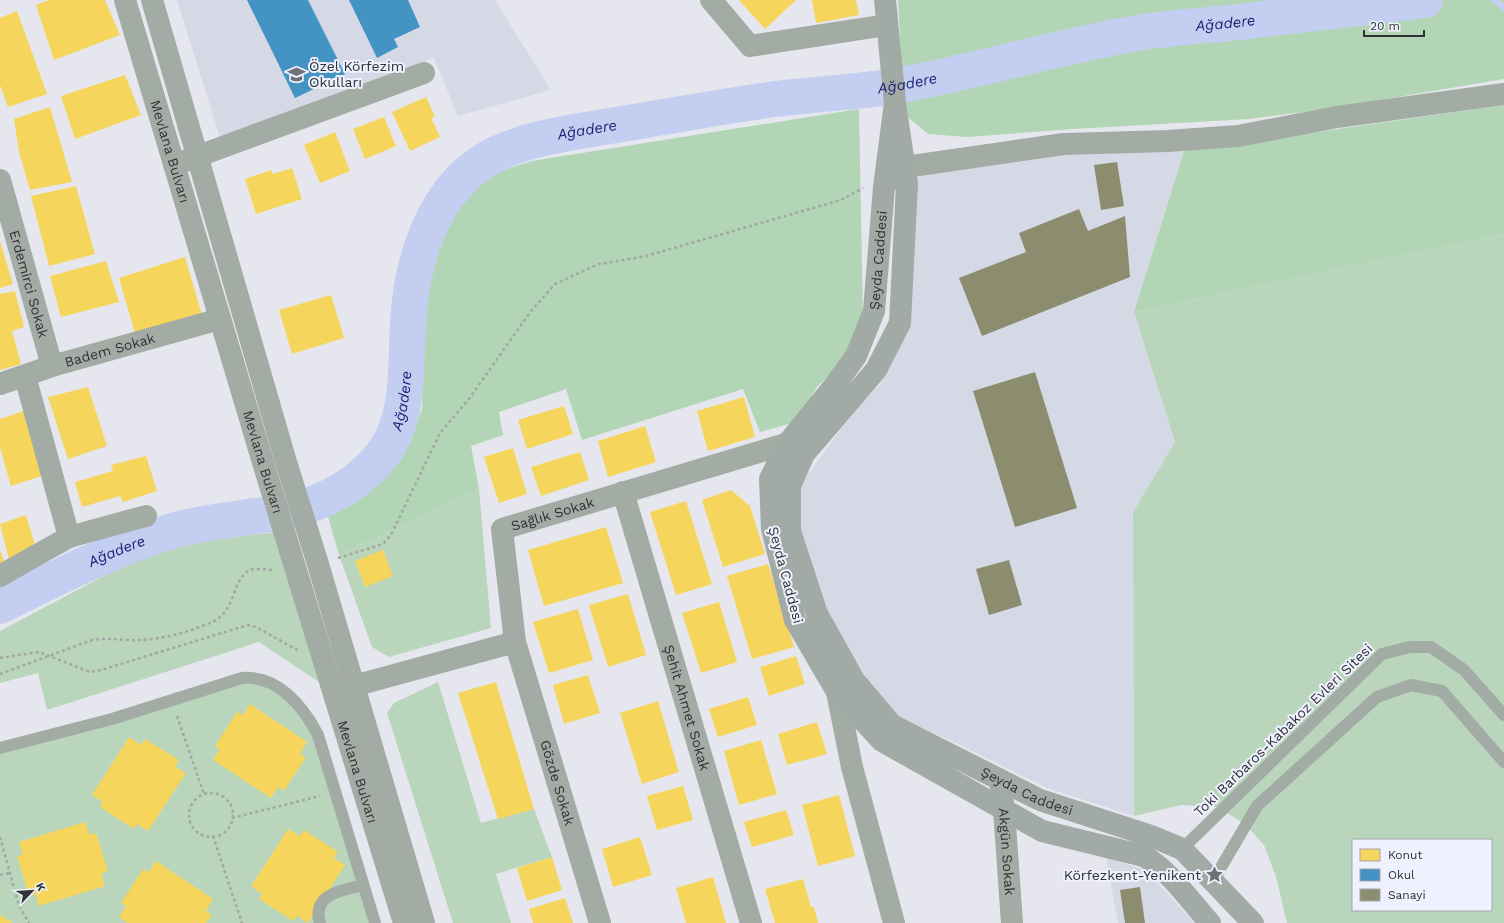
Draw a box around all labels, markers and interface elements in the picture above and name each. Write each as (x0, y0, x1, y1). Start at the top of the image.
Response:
water label: Ağadere (1194, 11, 1256, 35)
scale bar (1364, 12, 1424, 38)
text: 20 m (1370, 19, 1400, 33)
place label: Özel Körfezim Okulları (309, 58, 404, 90)
school or university icon: Özel Körfezim Okulları (286, 64, 306, 84)
water label: Ağadere (876, 69, 939, 98)
street label: Mevlana Bulvarı (147, 98, 193, 205)
water label: Ağadere (555, 116, 618, 144)
street label: Şeyda Caddesi (866, 210, 890, 310)
street label: Erdemirci Sokak (6, 228, 52, 340)
street label: Badem Sokak (63, 330, 157, 370)
water label: Ağadere (387, 370, 415, 434)
street label: Mevlana Bulvarı (240, 408, 286, 515)
street label: Sağlık Sokak (509, 494, 596, 534)
street label: Şeyda Caddesi (765, 525, 807, 625)
water label: Ağadere (84, 532, 148, 571)
street label: Toki Barbaros-Kabakoz Evleri Sitesi (1191, 640, 1375, 820)
street label: Şehit Ahmet Sokak (661, 643, 713, 773)
street label: Mevlana Bulvarı (334, 718, 381, 825)
street label: Gözde Sokak (537, 738, 578, 827)
street label: Şeyda Caddesi (978, 763, 1075, 818)
street label: Akgün Sokak (996, 807, 1018, 896)
legend (1352, 839, 1492, 911)
text: Konut (1388, 848, 1422, 862)
place icon: Körfezkent-Yenikent (1204, 865, 1224, 885)
place label: Körfezkent-Yenikent (1064, 867, 1201, 883)
text: Okul (1388, 868, 1415, 882)
north arrow (12, 871, 52, 911)
text: K (33, 881, 48, 894)
text: Sanayi (1388, 888, 1426, 902)

